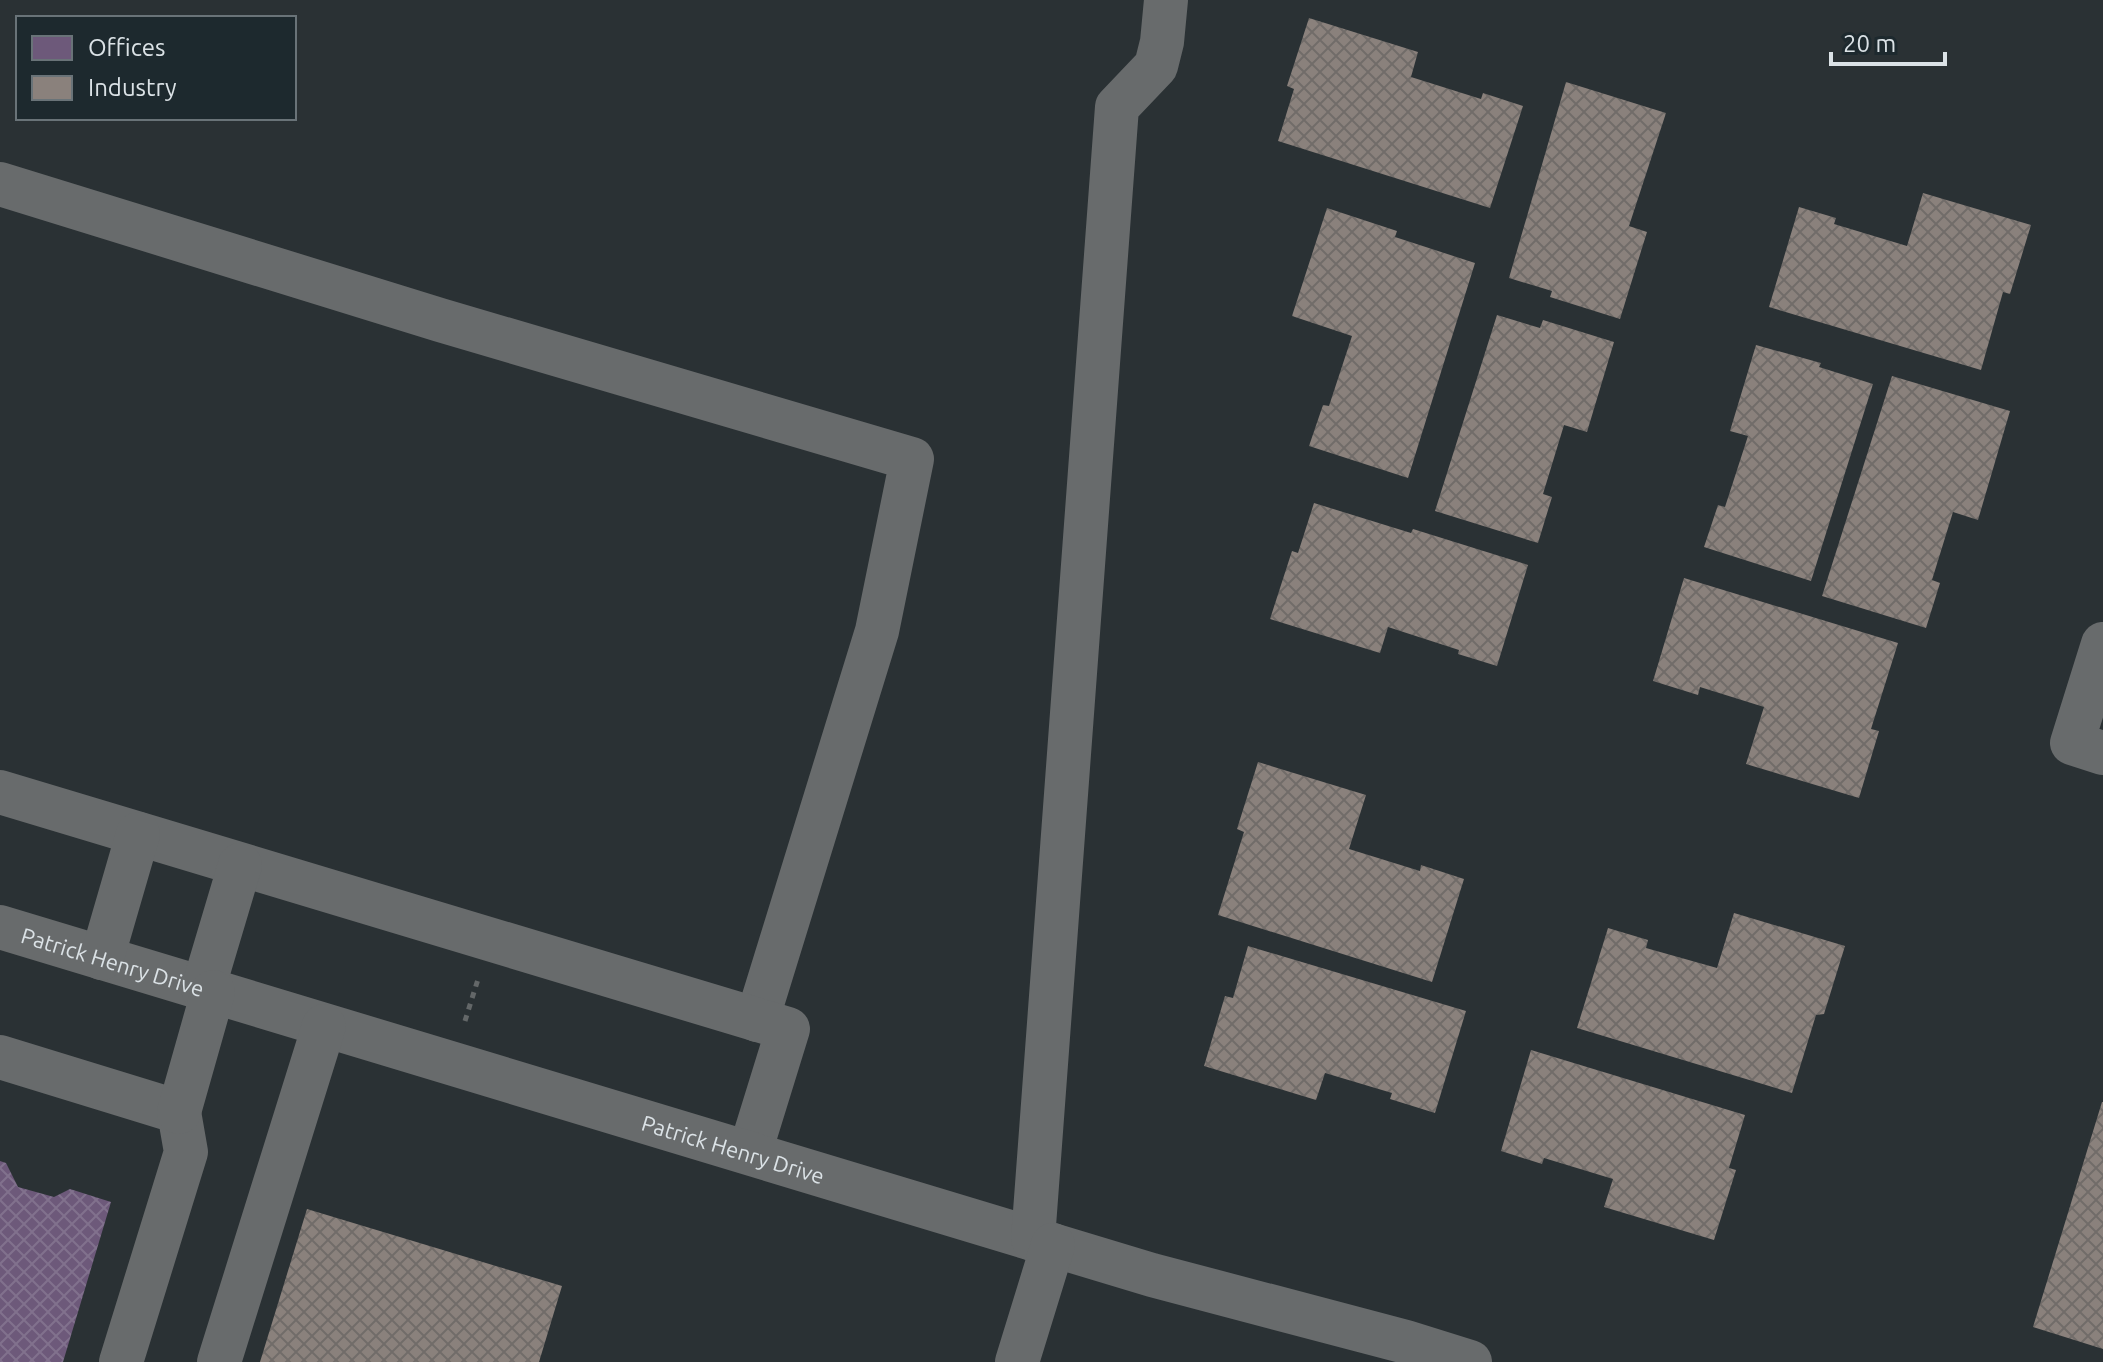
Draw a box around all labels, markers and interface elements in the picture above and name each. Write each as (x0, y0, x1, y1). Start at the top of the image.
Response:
legend (16, 16, 296, 120)
scale bar (1831, 16, 1945, 66)
text: 20 m (1843, 30, 1896, 57)
text: Offices (88, 34, 166, 61)
text: Industry (88, 74, 177, 101)
street label: Patrick Henry Drive (19, 922, 207, 1001)
street label: Patrick Henry Drive (639, 1109, 828, 1188)

